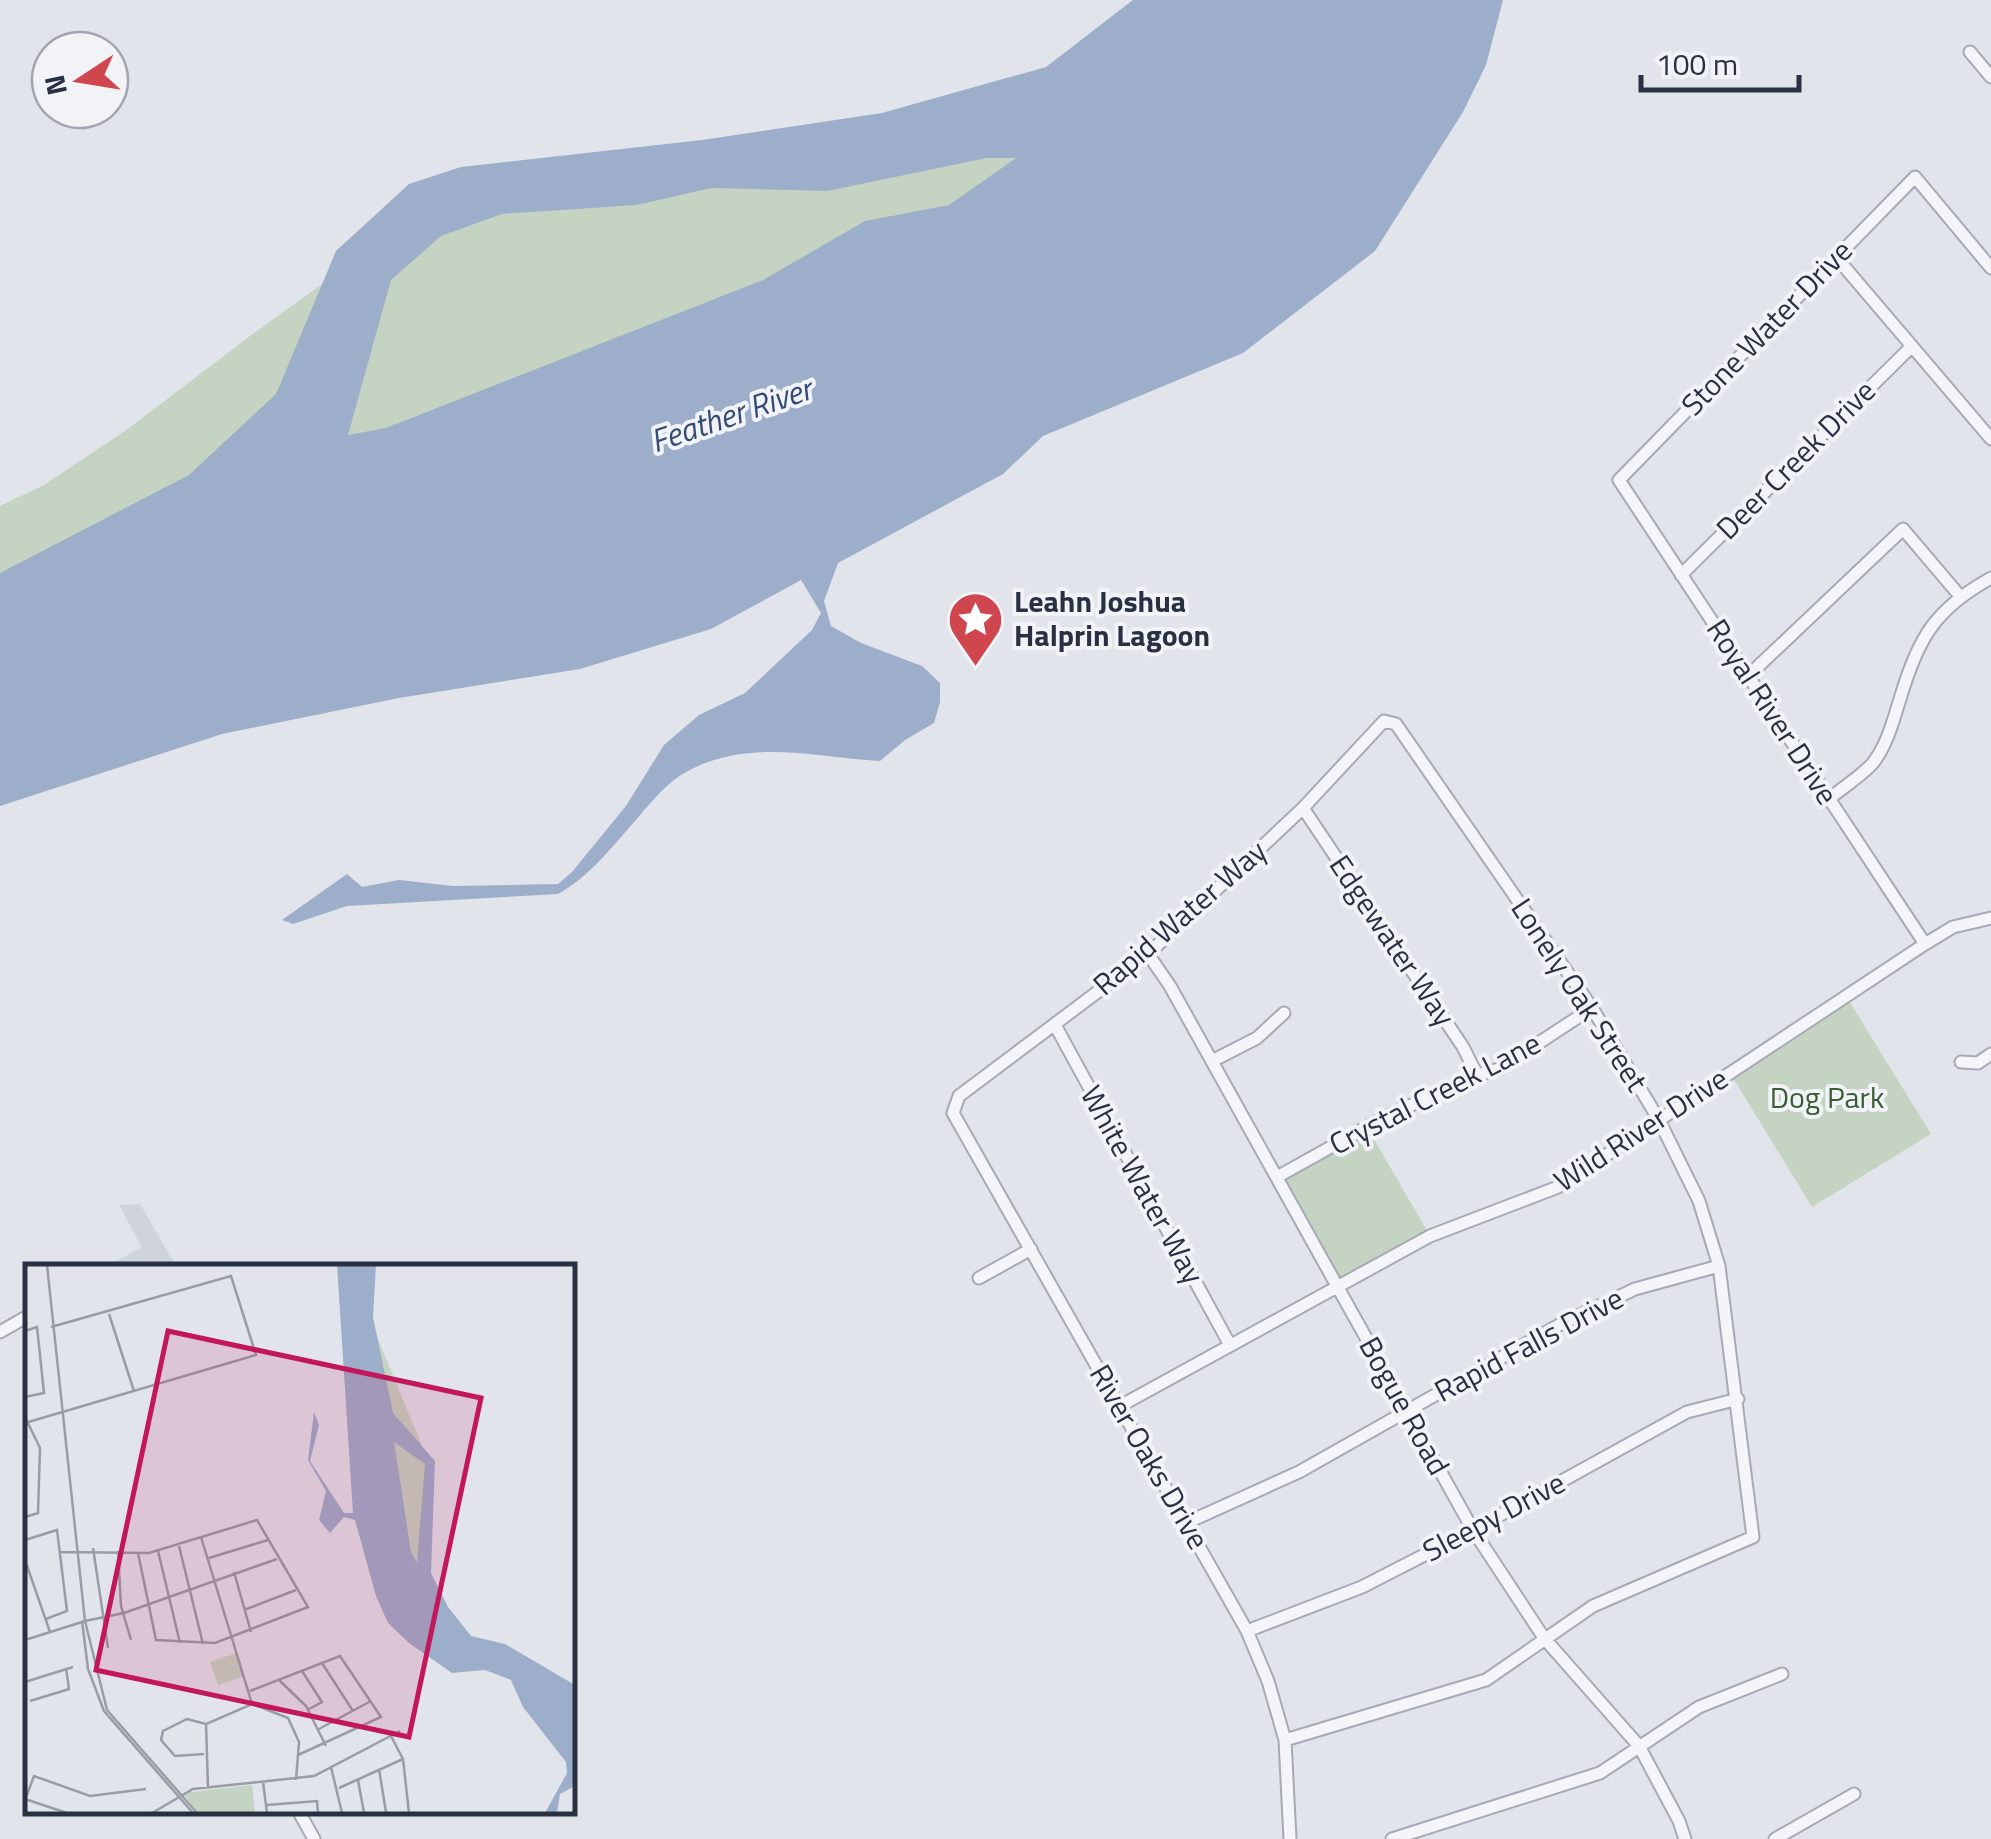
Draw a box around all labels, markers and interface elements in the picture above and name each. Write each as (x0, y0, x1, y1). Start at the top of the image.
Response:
north arrow (30, 30, 130, 130)
scale bar (1641, 30, 1798, 92)
text: 100 m (1656, 41, 1738, 87)
text: N (32, 71, 78, 99)
street label: Stone Water Drive (1670, 229, 1863, 426)
water label: Feather River (644, 363, 821, 464)
street label: Deer Creek Drive (1705, 369, 1886, 550)
place label: Leahn Joshua Halprin Lagoon (1014, 578, 1210, 658)
place icon: Leahn Joshua Halprin Lagoon (945, 589, 1005, 668)
street label: Royal River Drive (1695, 609, 1850, 814)
street label: Rapid Water Way (1082, 828, 1277, 1006)
street label: Edgewater Way (1318, 845, 1467, 1036)
street label: Lonely Oak Street (1500, 889, 1660, 1101)
street label: Crystal Creek Lane (1321, 1020, 1548, 1166)
street label: Wild River Drive (1544, 1056, 1737, 1203)
park label: Dog Park (1770, 1074, 1884, 1120)
street label: White Water Way (1069, 1077, 1217, 1292)
inset map (25, 1264, 575, 1814)
street label: Rapid Falls Drive (1426, 1275, 1631, 1413)
street label: Bogue Road (1348, 1328, 1462, 1483)
street label: River Oaks Drive (1078, 1355, 1221, 1558)
street label: Sleepy Drive (1414, 1459, 1573, 1573)

